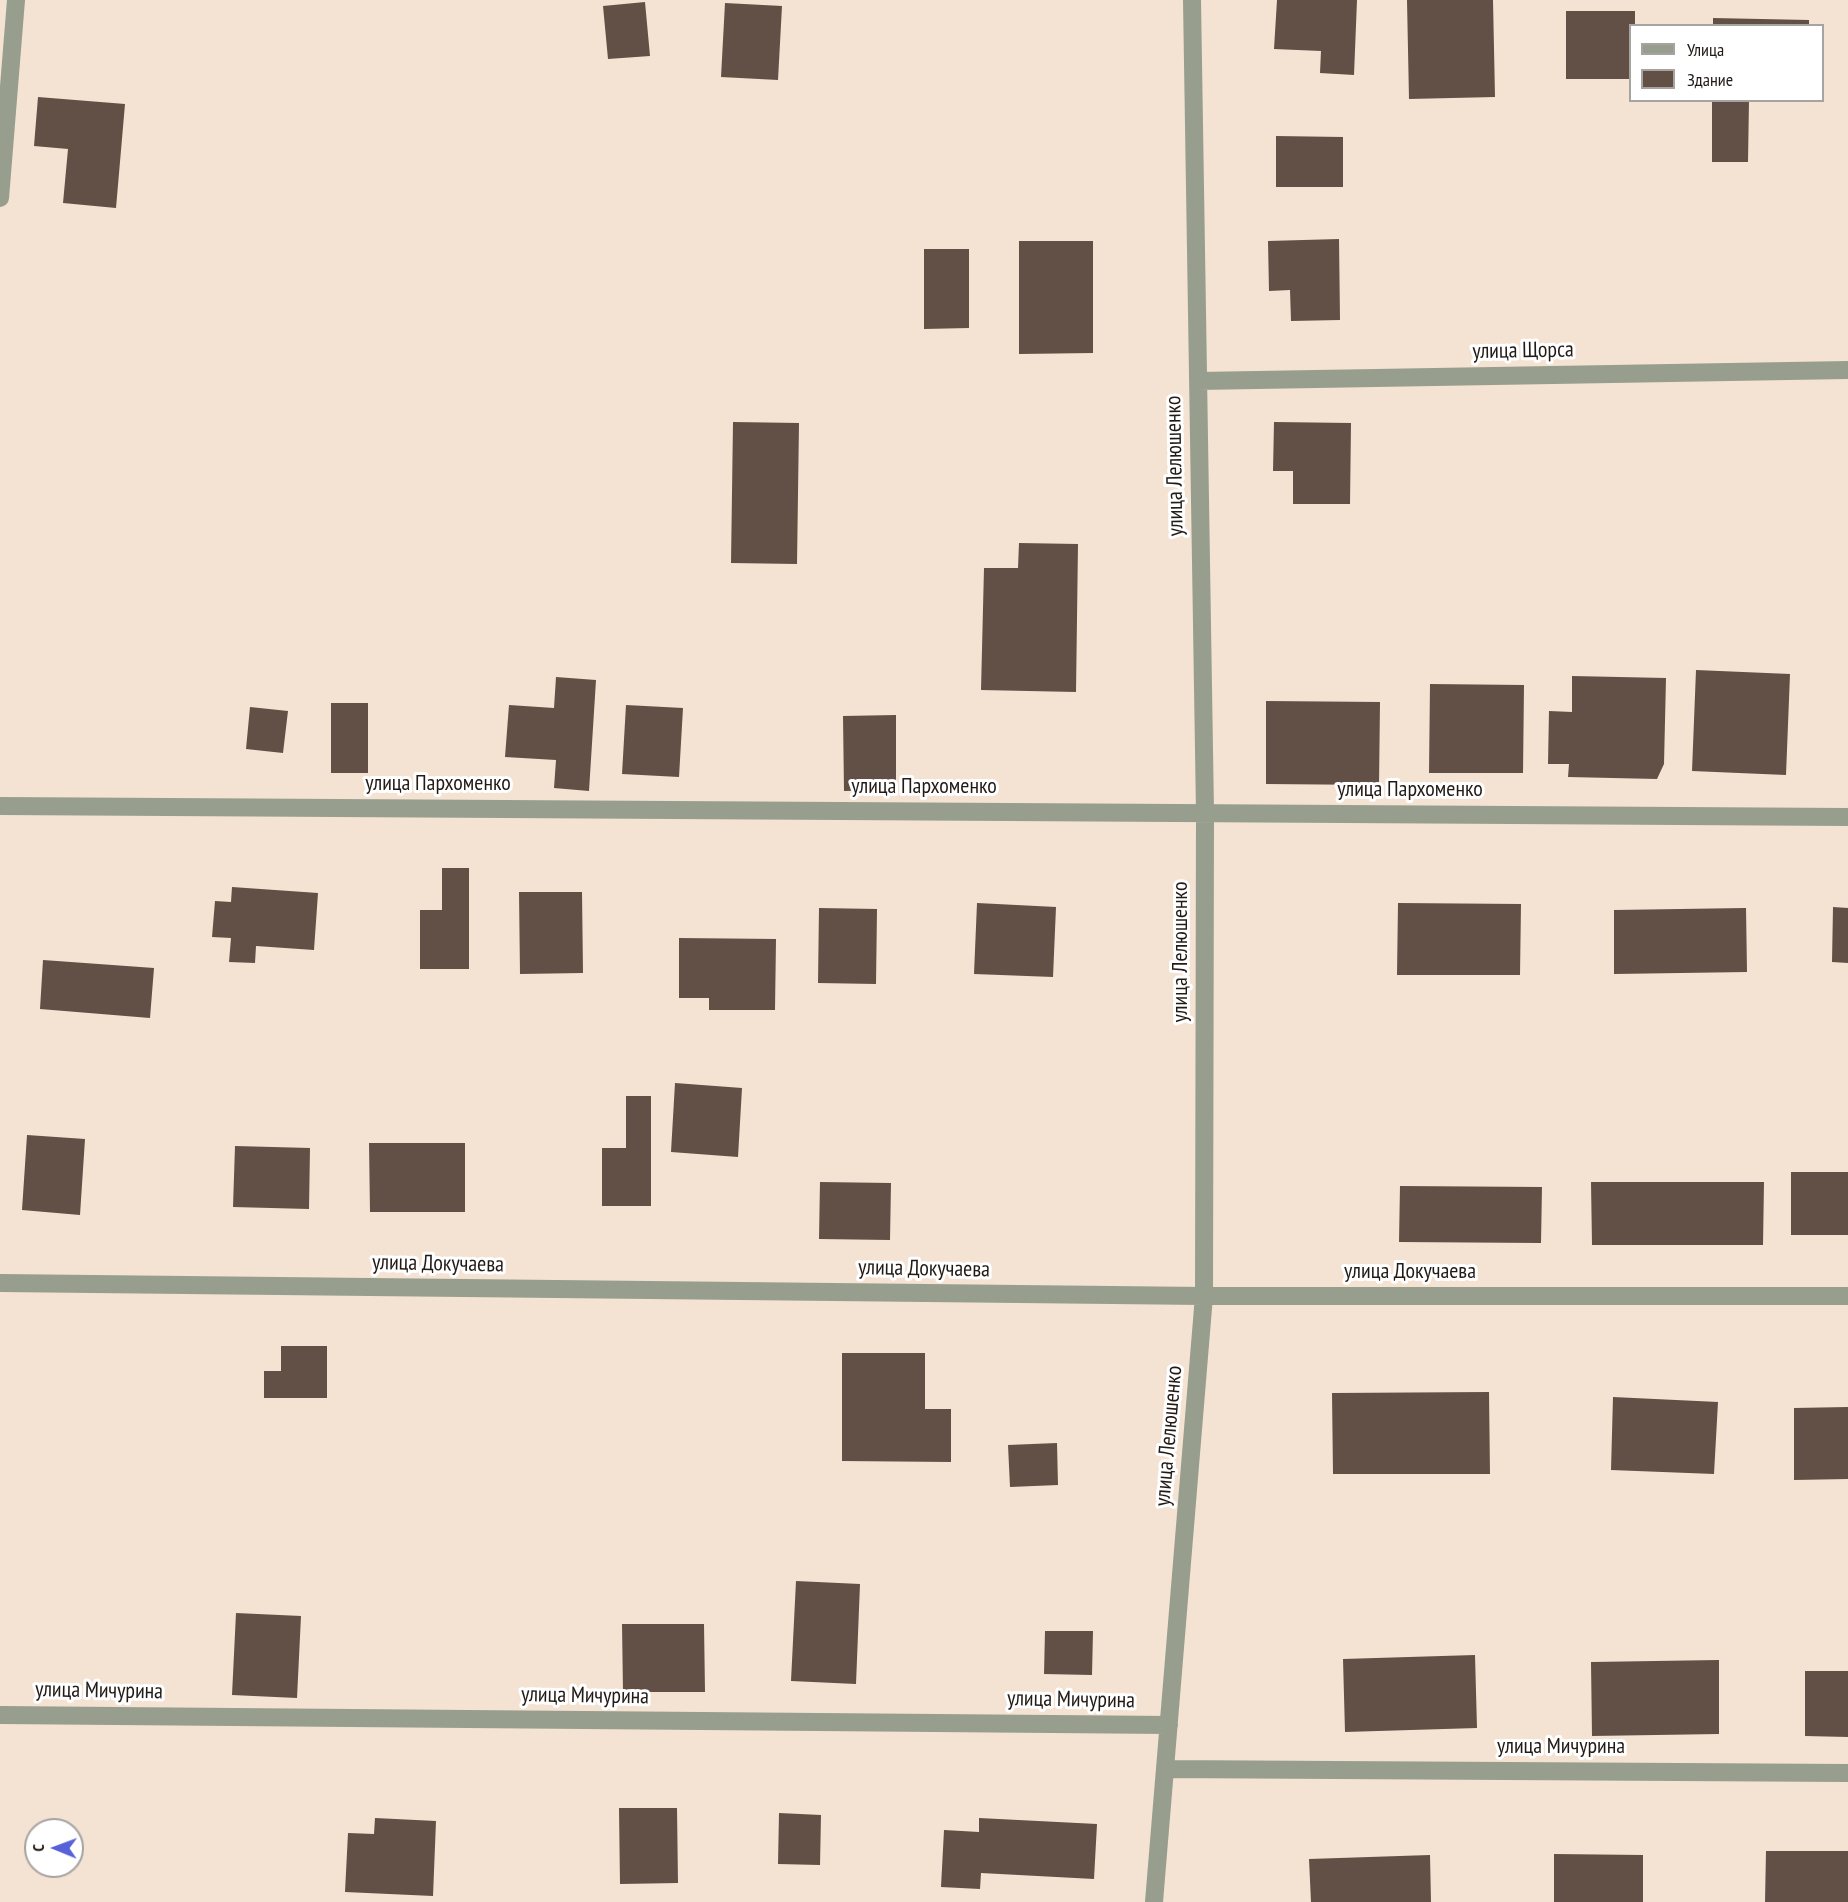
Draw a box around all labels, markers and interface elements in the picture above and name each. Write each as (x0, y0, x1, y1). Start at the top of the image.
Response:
legend (1629, 24, 1824, 102)
text: Улица (1687, 38, 1724, 61)
text: Здание (1687, 68, 1733, 91)
street label: улица Щорса (1472, 337, 1574, 365)
street label: улица Лелюшенко (1161, 395, 1189, 537)
street label: улица Пархоменко (365, 771, 511, 797)
street label: улица Пархоменко (851, 774, 997, 800)
street label: улица Пархоменко (1337, 777, 1483, 803)
street label: улица Лелюшенко (1168, 882, 1194, 1022)
street label: улица Докучаева (372, 1250, 504, 1278)
street label: улица Докучаева (858, 1255, 990, 1283)
street label: улица Докучаева (1344, 1259, 1476, 1285)
street label: улица Лелюшенко (1150, 1365, 1188, 1507)
street label: улица Мичурина (35, 1677, 163, 1705)
street label: улица Мичурина (521, 1682, 649, 1710)
street label: улица Мичурина (1007, 1686, 1135, 1714)
street label: улица Мичурина (1497, 1734, 1625, 1760)
north arrow (24, 1818, 84, 1878)
text: С (28, 1844, 48, 1852)

